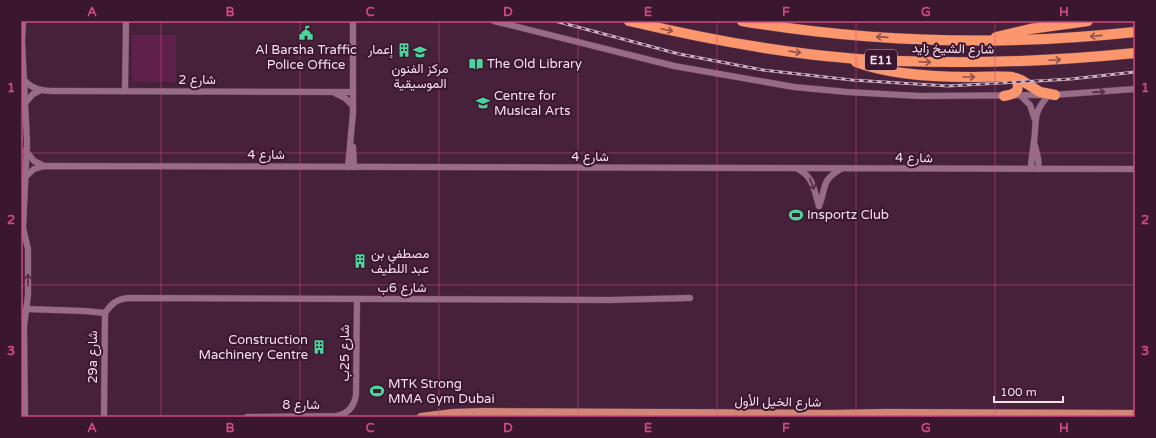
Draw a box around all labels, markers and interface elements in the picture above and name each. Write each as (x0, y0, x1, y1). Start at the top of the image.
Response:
text: A (87, 4, 97, 20)
text: B (225, 4, 235, 20)
text: C (365, 4, 375, 20)
text: D (503, 4, 513, 20)
text: E (644, 4, 652, 20)
text: F (782, 4, 790, 20)
text: G (921, 4, 931, 20)
text: H (1059, 4, 1069, 20)
public building icon: Al Barsha Traffic Police Office (298, 25, 314, 41)
one-way arrow (660, 26, 673, 34)
one-way arrow (1090, 32, 1103, 40)
one-way arrow (876, 34, 889, 41)
street label: شارع الشيخ زايد (912, 40, 994, 59)
place label: Al Barsha Traffic Police Office (255, 42, 357, 73)
place label: إعمار (367, 42, 393, 59)
building icon: إعمار (396, 42, 412, 58)
school or university icon: مركز الفنون الموسيقية (412, 44, 428, 60)
one-way arrow (788, 49, 801, 56)
road number: E11 (865, 50, 897, 70)
library icon: The Old Library (468, 56, 484, 72)
place label: The Old Library (487, 56, 582, 72)
one-way arrow (1048, 56, 1061, 64)
one-way arrow (918, 58, 931, 66)
place label: مركز الفنون الموسيقية (391, 61, 449, 92)
street label: شارع 2 (178, 72, 216, 89)
one-way arrow (962, 73, 975, 81)
text: 1 (7, 80, 15, 96)
text: 1 (1141, 80, 1149, 96)
place label: Centre for Musical Arts (494, 88, 570, 119)
one-way arrow (1092, 88, 1105, 95)
school or university icon: Centre for Musical Arts (475, 95, 491, 111)
street label: شارع 4 (247, 147, 285, 164)
street label: شارع 4 (571, 149, 609, 166)
street label: شارع 4 (895, 150, 933, 167)
one-way arrow (809, 178, 817, 190)
sports icon: Insportz Club (788, 207, 804, 223)
place label: Insportz Club (807, 207, 889, 223)
text: 2 (7, 212, 15, 228)
text: 2 (1141, 212, 1149, 228)
place label: مصطفي بن عبد اللطيف (371, 246, 429, 277)
building icon: مصطفي بن عبد اللطيف (352, 253, 368, 269)
one-way arrow (24, 274, 32, 287)
street label: شارع 6ب (377, 280, 427, 297)
street label: شارع 25ب (337, 324, 354, 382)
street label: 29a شارع (85, 330, 102, 384)
place label: Construction Machinery Centre (198, 332, 308, 363)
building icon: Construction Machinery Centre (311, 339, 327, 355)
text: 3 (7, 343, 15, 359)
text: 3 (1141, 343, 1149, 359)
place label: MTK Strong MMA Gym Dubai (388, 376, 495, 407)
scale bar (994, 378, 1063, 404)
sports icon: MTK Strong MMA Gym Dubai (369, 383, 385, 399)
text: 100 m (1000, 385, 1037, 399)
street label: شارع الخيل الأول (734, 393, 822, 412)
street label: شارع 8 (282, 397, 320, 414)
text: A (87, 420, 97, 436)
text: B (225, 420, 235, 436)
text: C (365, 420, 375, 436)
text: D (503, 420, 513, 436)
text: E (644, 420, 652, 436)
text: F (782, 420, 790, 436)
text: G (921, 420, 931, 436)
text: H (1059, 420, 1069, 436)

